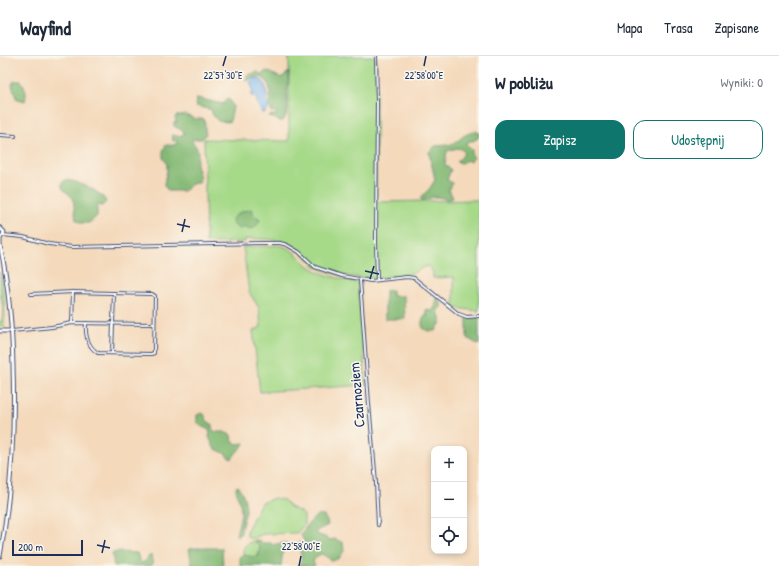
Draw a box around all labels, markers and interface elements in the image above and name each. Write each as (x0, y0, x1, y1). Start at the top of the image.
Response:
text: Wayfind (20, 15, 71, 41)
text: Mapa (617, 18, 642, 37)
text: Trasa (664, 18, 693, 37)
text: Zapisane (715, 18, 759, 37)
text: 22°57'30"E (204, 69, 243, 82)
text: 22°58'00"E (405, 69, 444, 82)
text: W pobliżu (495, 71, 553, 94)
text: Wyniki: 0 (721, 73, 763, 91)
button: Zapisz (495, 120, 625, 159)
button: Udostępnij (633, 120, 763, 159)
street label: Czarnoziem (343, 362, 370, 428)
map controls (431, 446, 467, 554)
button: + (431, 446, 467, 482)
button: − (431, 482, 467, 518)
button: locate (431, 518, 467, 554)
scale bar (12, 538, 83, 557)
text: 200 m (18, 540, 43, 554)
text: 22°58'00"E (282, 540, 321, 553)

